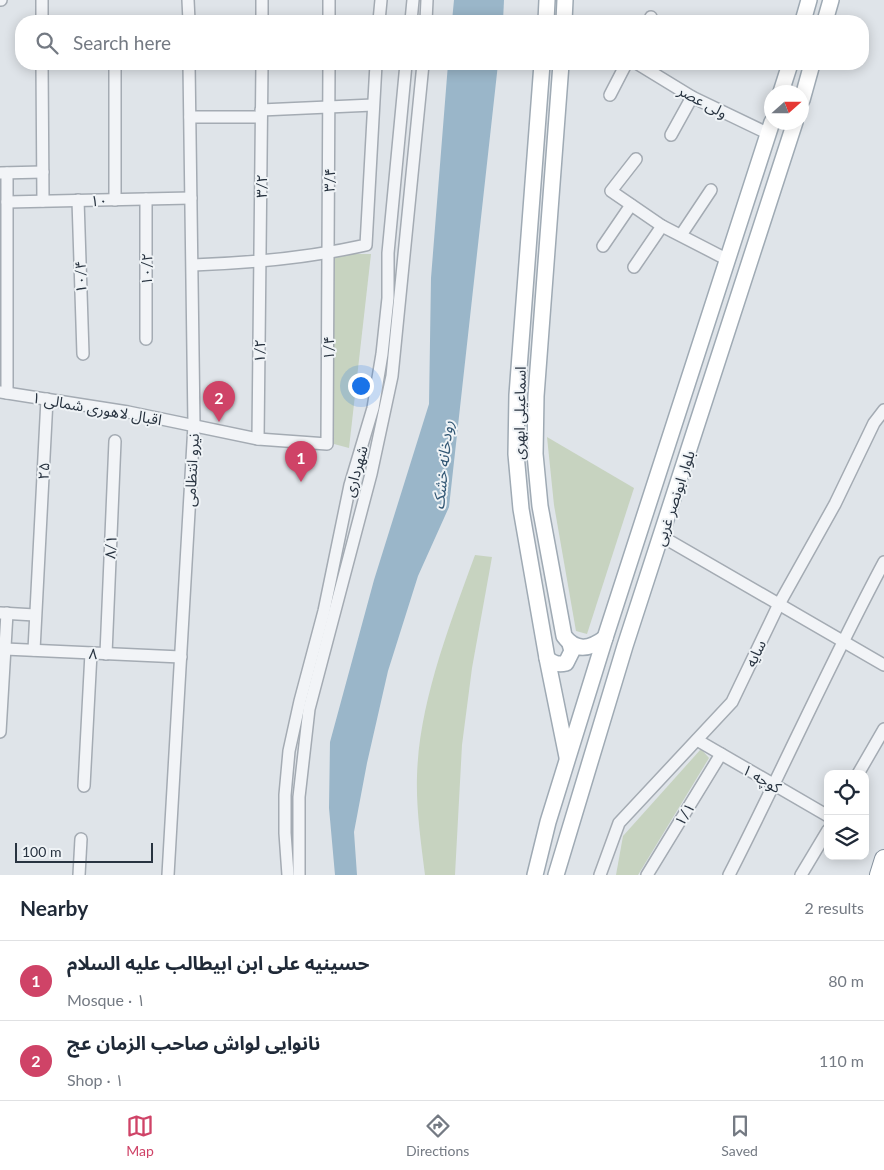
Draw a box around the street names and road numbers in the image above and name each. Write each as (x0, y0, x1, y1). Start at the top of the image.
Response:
street label: ولی عصر (674, 80, 731, 122)
street label: ۳/۴ (320, 168, 338, 192)
street label: ۳/۲ (252, 174, 270, 198)
street label: ۱۰ (90, 191, 108, 209)
street label: ۱۰/۲ (137, 253, 155, 285)
street label: ۱۰/۴ (70, 260, 90, 294)
street label: ۱/۴ (319, 336, 337, 360)
street label: ۱/۲ (250, 339, 268, 363)
street label: اسماعیلی ابهری (509, 366, 530, 460)
street label: اقبال لاهوری شمالی ۱ (31, 388, 163, 429)
street label: نیرو انتظامی (180, 433, 203, 507)
street label: شهرداری (339, 443, 372, 499)
street label: بلوار ابونصر غربی (650, 448, 699, 548)
street label: ۲۵ (34, 462, 52, 480)
street label: ۸/۱ (100, 535, 120, 559)
street label: سایه (741, 636, 769, 670)
street label: ۸ (88, 644, 98, 662)
street label: کوچه ۱ (738, 760, 785, 798)
street label: ۱/۱ (670, 799, 698, 829)

